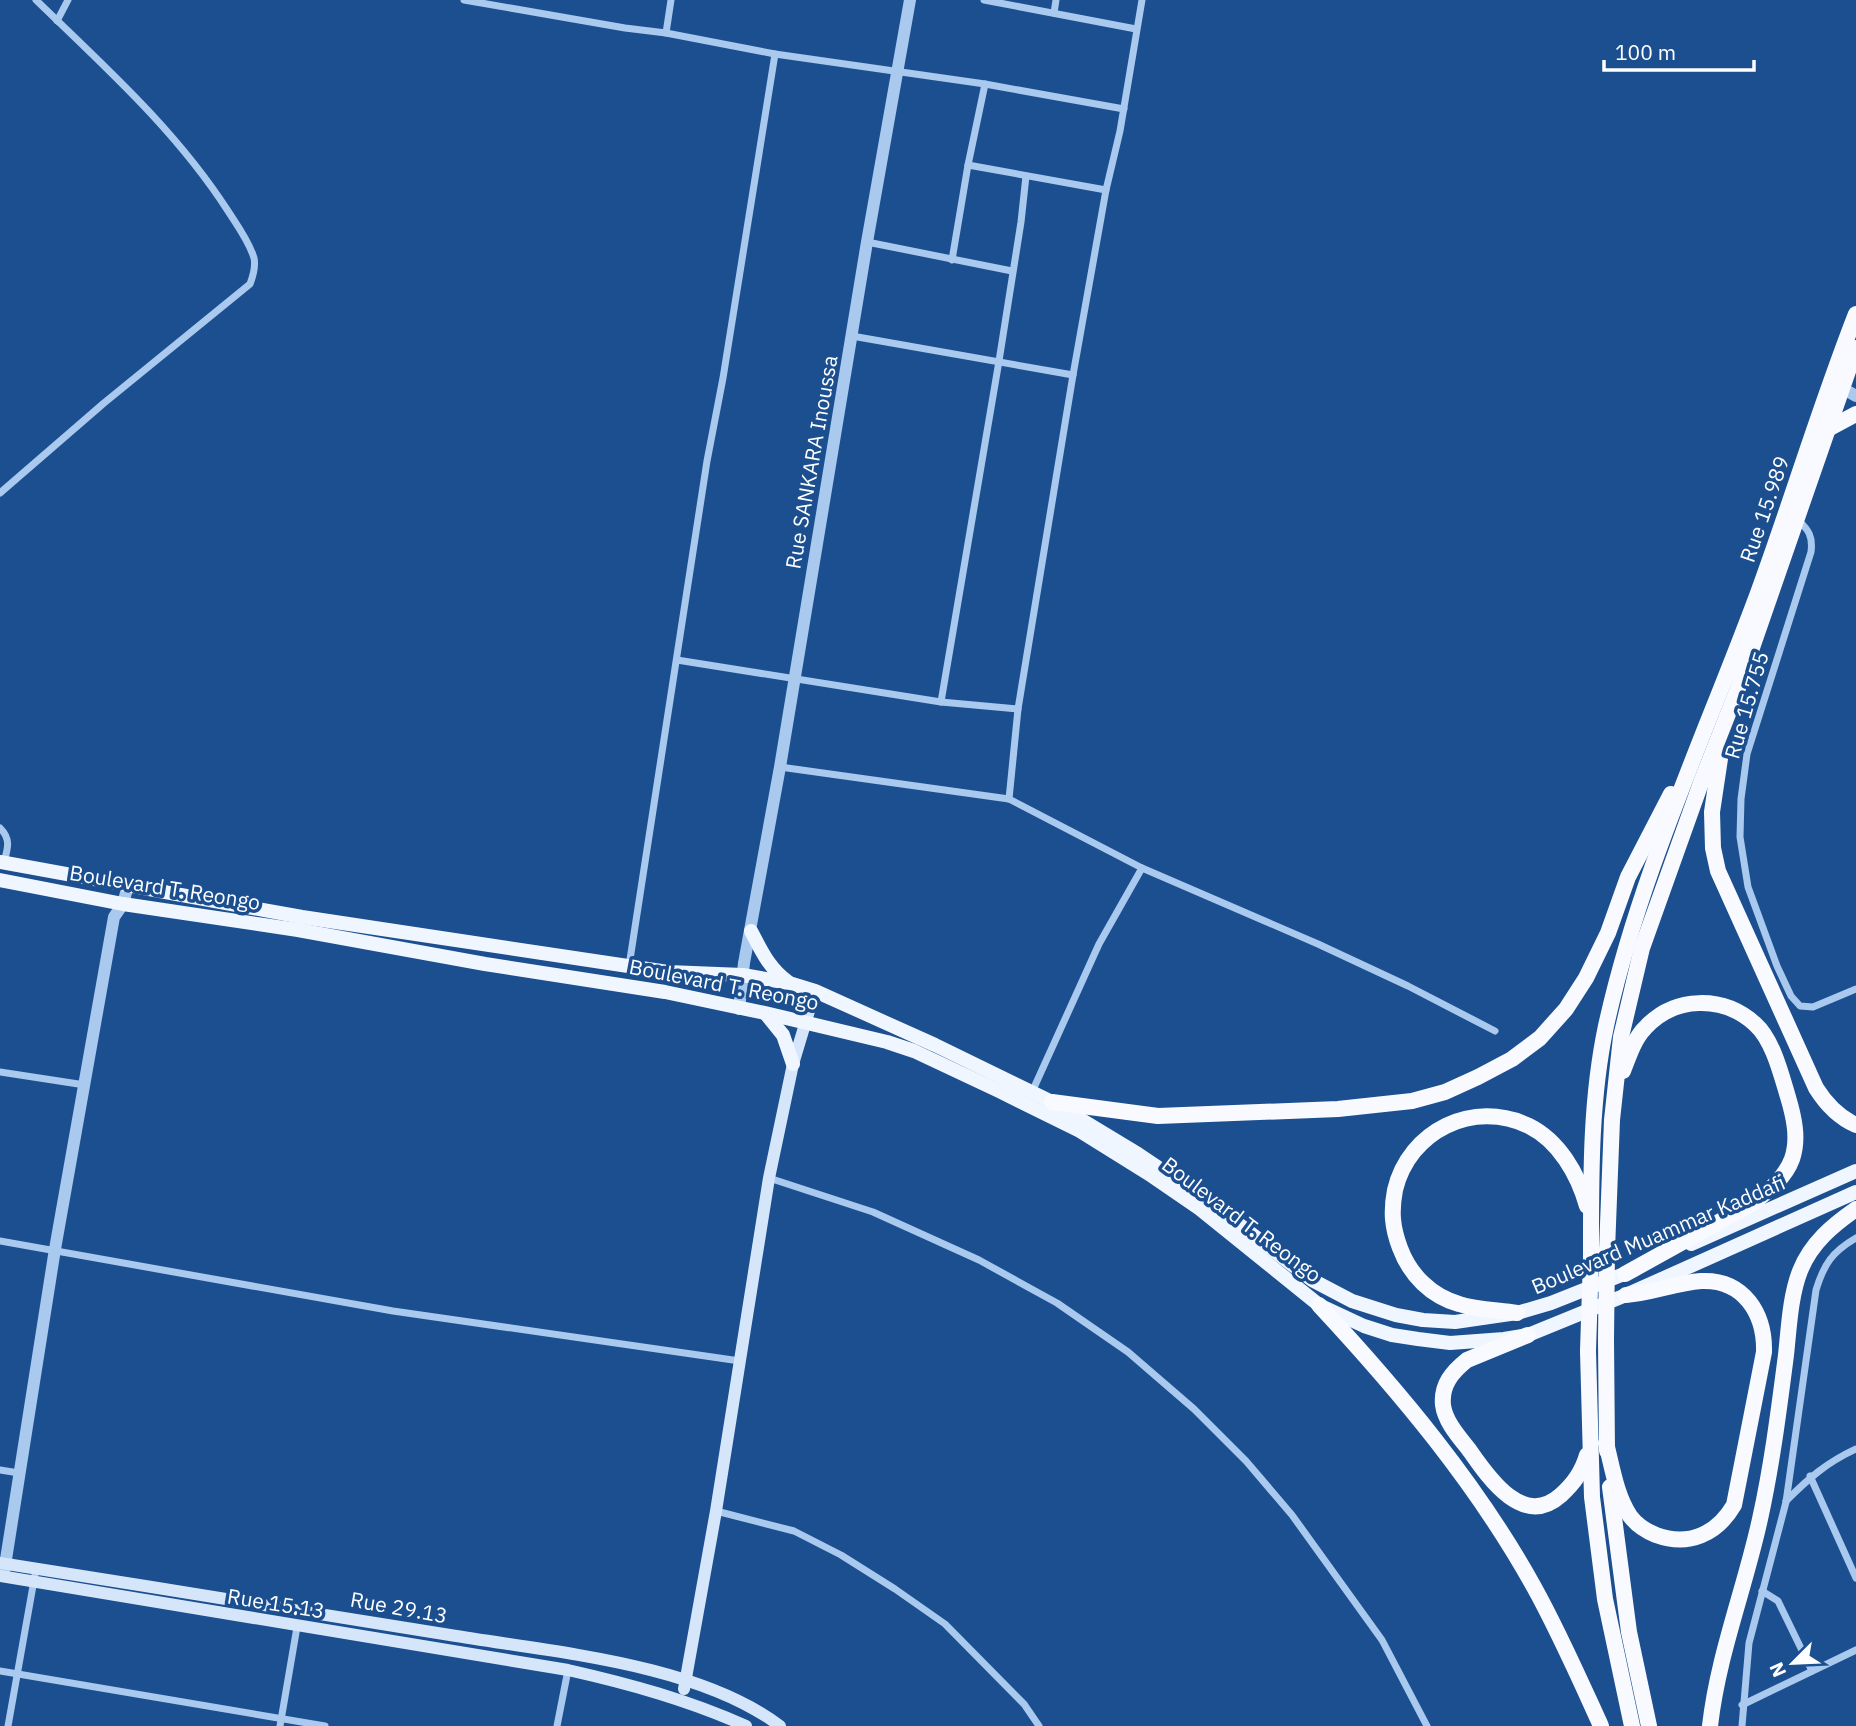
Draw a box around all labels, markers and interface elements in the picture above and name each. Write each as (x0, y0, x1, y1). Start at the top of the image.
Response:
scale bar (1604, 28, 1755, 72)
text: 100 m (1615, 38, 1676, 66)
street label: Rue SANKARA Inoussa (778, 353, 844, 571)
street label: Rue 15.989 (1733, 452, 1795, 566)
street label: Rue 15.755 (1717, 648, 1775, 762)
street label: Boulevard T. Reongo (68, 858, 262, 916)
street label: Boulevard T. Reongo (627, 952, 821, 1016)
street label: Boulevard T. Reongo (1157, 1150, 1327, 1288)
street label: Boulevard Muammar Kaddafi (1527, 1168, 1789, 1300)
street label: Rue 15.13 (225, 1582, 327, 1624)
street label: Rue 29.13 (348, 1585, 450, 1629)
north arrow (1758, 1628, 1828, 1698)
text: N (1764, 1659, 1791, 1681)

